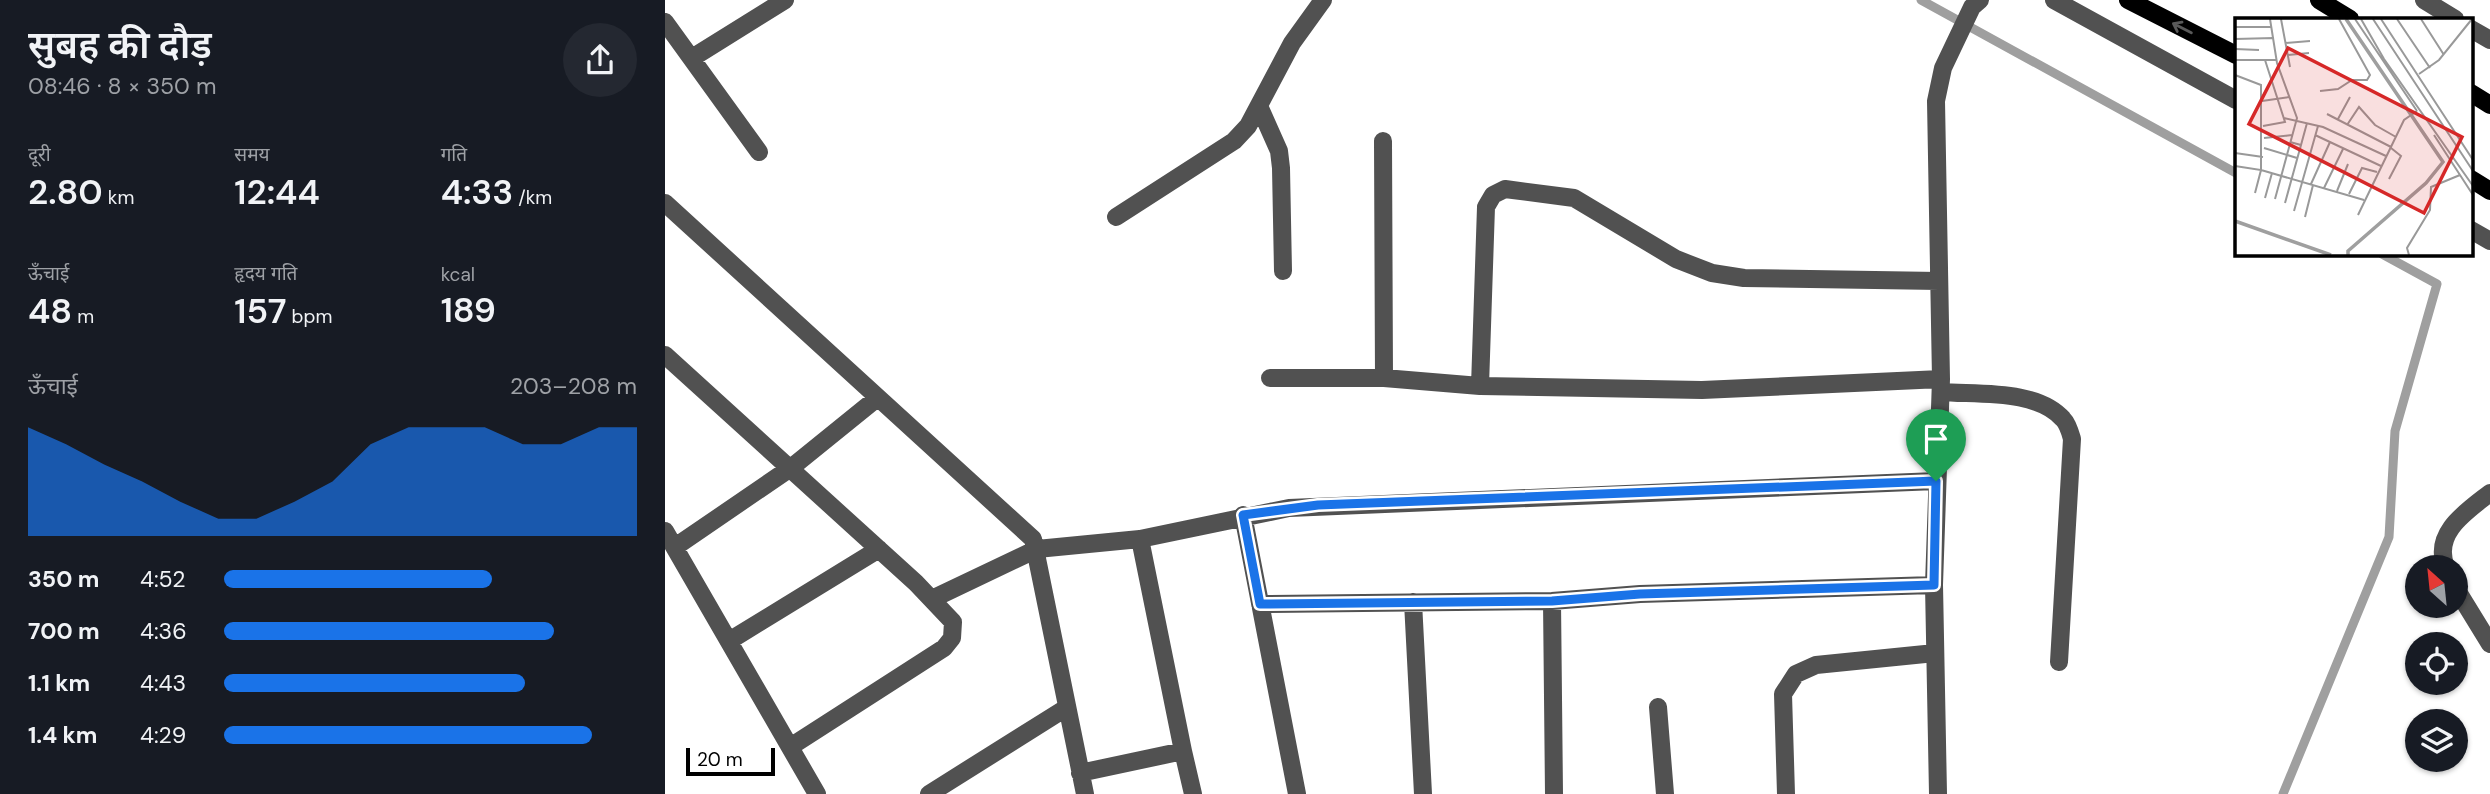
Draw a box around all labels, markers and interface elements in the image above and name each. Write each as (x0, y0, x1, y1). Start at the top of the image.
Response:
inset map (2235, 18, 2473, 256)
text: सुबह की दौड़ (28, 20, 212, 70)
one-way arrow (2172, 20, 2193, 34)
button: share (563, 23, 637, 97)
text: 08:46 · 8 × 350 m (28, 71, 216, 101)
text: दूरी (28, 142, 51, 167)
text: समय (234, 142, 270, 167)
text: गति (441, 142, 467, 167)
text: 2.80 (28, 169, 103, 215)
text: 12:44 (234, 169, 320, 215)
text: 4:33 (441, 169, 513, 215)
text: km (103, 185, 134, 210)
text: /km (513, 185, 552, 210)
text: ऊँचाई (28, 261, 69, 286)
text: हृदय गति (234, 261, 297, 286)
text: kcal (441, 262, 475, 287)
text: 189 (441, 287, 496, 333)
text: 48 (28, 288, 72, 334)
text: 157 (234, 288, 287, 334)
text: m (72, 304, 94, 329)
text: bpm (287, 304, 332, 329)
text: ऊँचाई (28, 371, 78, 401)
text: 203–208 m (510, 371, 637, 401)
pin (1906, 409, 1966, 481)
icon: arrive (1917, 420, 1955, 458)
north arrow (2405, 555, 2467, 618)
map controls (2405, 555, 2468, 772)
text: 350 m (28, 564, 99, 594)
text: 4:52 (140, 564, 186, 594)
text: 700 m (28, 616, 100, 646)
text: 4:36 (140, 616, 187, 646)
button: locate (2405, 632, 2468, 695)
text: 1.1 km (28, 668, 90, 698)
text: 4:43 (140, 668, 186, 698)
button: layers (2405, 709, 2468, 772)
text: 1.4 km (28, 720, 97, 750)
text: 4:29 (140, 720, 186, 750)
scale bar (686, 745, 775, 777)
text: 20 m (697, 747, 743, 772)

